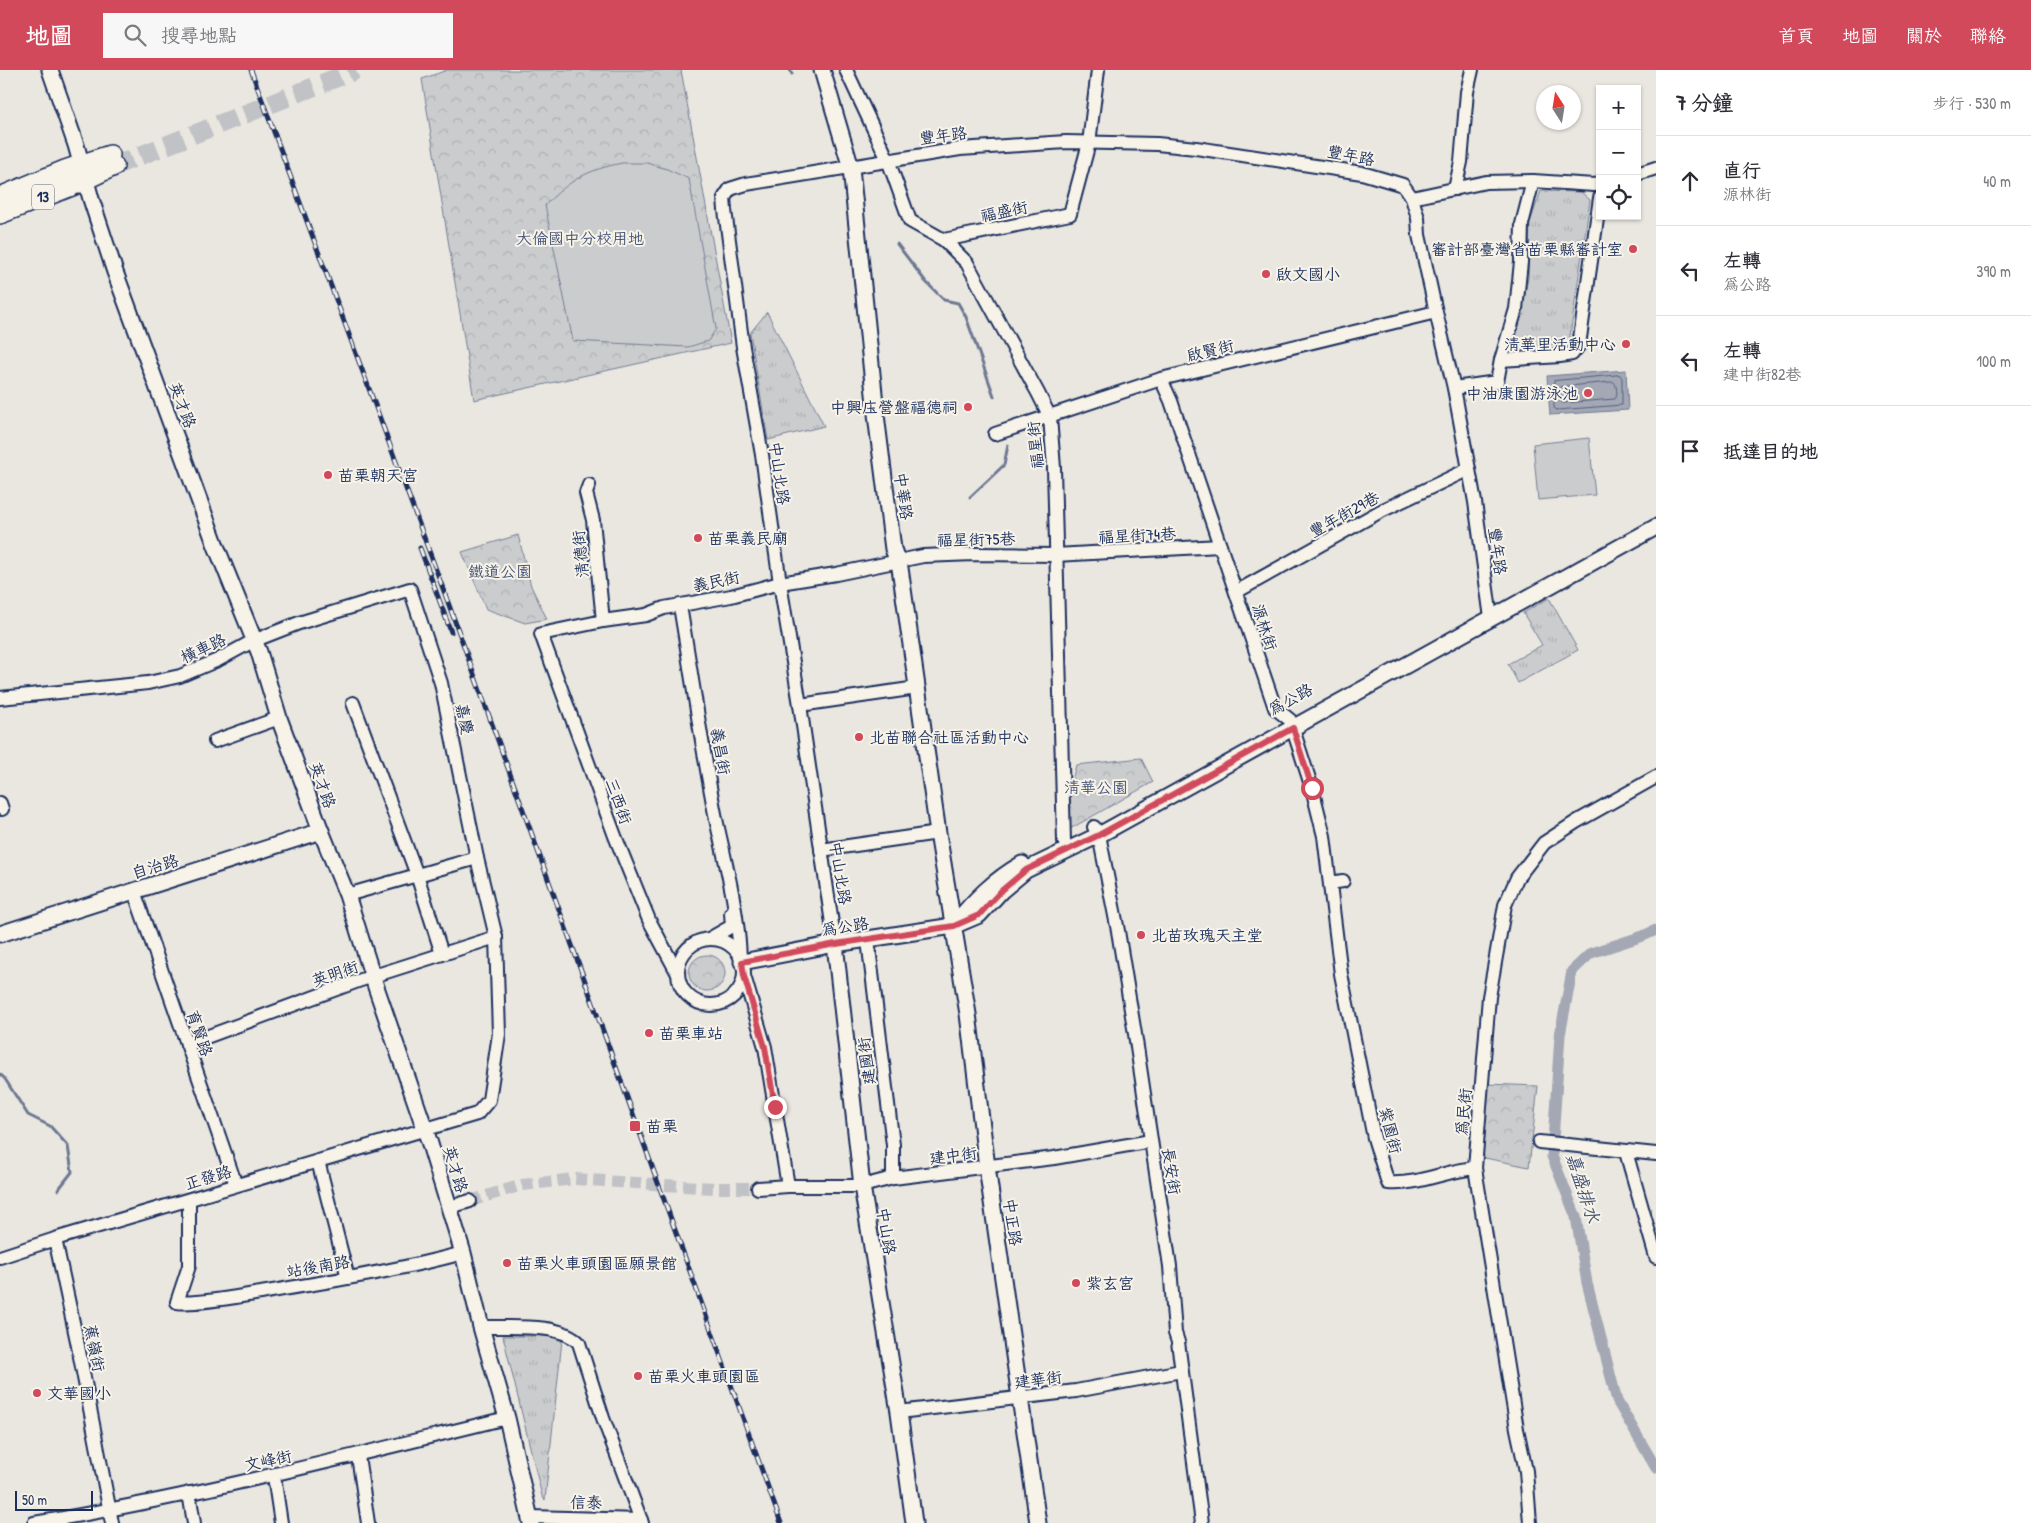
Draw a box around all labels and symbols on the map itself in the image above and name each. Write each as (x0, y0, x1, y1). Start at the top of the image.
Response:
north arrow (1536, 85, 1581, 130)
street label: 豐年路 (918, 121, 968, 149)
street label: 豐年路 (1325, 140, 1377, 170)
road number: 13 (32, 184, 54, 210)
street label: 福盛街 (978, 195, 1030, 227)
park label: 大倫國中分校用地 (516, 227, 644, 249)
place label: 審計部臺灣省苗栗縣審計室 (1431, 238, 1623, 260)
marker: 審計部臺灣省苗栗縣審計室 (1627, 243, 1639, 255)
place label: 啟文國小 (1276, 263, 1340, 285)
marker: 啟文國小 (1260, 268, 1272, 280)
place label: 清華里活動中心 (1504, 333, 1616, 355)
street label: 啟賢街 (1184, 334, 1236, 366)
marker: 清華里活動中心 (1620, 338, 1632, 350)
street label: 英才路 (164, 379, 202, 431)
place label: 中油康園游泳池 (1466, 382, 1578, 404)
marker: 中油康園游泳池 (1582, 387, 1594, 399)
place label: 中興庒營盤福德祠 (830, 396, 958, 418)
marker: 中興庒營盤福德祠 (962, 401, 974, 413)
street label: 福星街 (1022, 420, 1048, 470)
street label: 中山北路 (765, 440, 795, 506)
place label: 苗栗朝天宮 (338, 464, 418, 486)
marker: 苗栗朝天宮 (322, 469, 334, 481)
street label: 中華路 (890, 471, 918, 521)
street label: 豐年街29巷 (1305, 486, 1383, 542)
street label: 福星街74巷 (1098, 522, 1176, 548)
street label: 豐年路 (1484, 526, 1512, 576)
place label: 苗栗義民廟 (708, 527, 788, 549)
street label: 福星街75巷 (936, 527, 1016, 551)
street label: 清德街 (567, 529, 593, 579)
marker: 苗栗義民廟 (692, 532, 704, 544)
park label: 鐵道公園 (468, 560, 532, 582)
street label: 義民街 (690, 565, 742, 597)
street label: 源林街 (1247, 601, 1283, 653)
street label: 橫車路 (177, 628, 229, 668)
street label: 為公路 (1264, 678, 1316, 720)
street label: 嘉慶 (451, 701, 479, 737)
street label: 義昌街 (706, 725, 736, 777)
place label: 北苗聯合社區活動中心 (869, 726, 1029, 748)
marker: 北苗聯合社區活動中心 (853, 731, 865, 743)
street label: 英才路 (304, 759, 342, 811)
street label: 三西街 (600, 775, 638, 827)
park label: 清華公園 (1064, 776, 1128, 798)
route start (1301, 777, 1324, 800)
street label: 中山北路 (825, 840, 857, 906)
street label: 自治路 (129, 848, 181, 884)
street label: 為公路 (820, 911, 870, 941)
place label: 北苗玫瑰天主堂 (1151, 924, 1263, 946)
marker: 北苗玫瑰天主堂 (1135, 929, 1147, 941)
street label: 英明街 (309, 955, 361, 991)
street label: 育賢路 (182, 1007, 218, 1059)
place label: 苗栗車站 (659, 1022, 723, 1044)
marker: 苗栗車站 (643, 1027, 655, 1039)
street label: 建國街 (852, 1036, 880, 1086)
street label: 為民街 (1450, 1087, 1476, 1137)
route end (764, 1096, 787, 1119)
street label: 紫園街 (1375, 1104, 1407, 1156)
place label: 苗栗 (646, 1115, 678, 1137)
marker: 苗栗 (628, 1119, 642, 1133)
street label: 建中街 (928, 1141, 978, 1169)
street label: 英才路 (438, 1143, 474, 1195)
street label: 長安街 (1157, 1146, 1187, 1196)
water label: 嘉盛排水 (1560, 1150, 1607, 1227)
street label: 正發路 (182, 1159, 234, 1195)
street label: 中正路 (999, 1197, 1027, 1247)
street label: 中山路 (872, 1206, 902, 1256)
street label: 站後南路 (285, 1250, 351, 1282)
place label: 苗栗火車頭園區願景館 (517, 1252, 677, 1274)
marker: 苗栗火車頭園區願景館 (501, 1257, 513, 1269)
place label: 紫玄宮 (1086, 1272, 1134, 1294)
marker: 紫玄宮 (1070, 1277, 1082, 1289)
street label: 蕉嶺街 (80, 1322, 110, 1374)
place label: 苗栗火車頭園區 (648, 1365, 760, 1387)
street label: 建華街 (1013, 1365, 1063, 1393)
marker: 苗栗火車頭園區 (632, 1370, 644, 1382)
place label: 文華國小 (47, 1382, 111, 1404)
marker: 文華國小 (31, 1387, 43, 1399)
street label: 文峰街 (242, 1444, 294, 1476)
scale bar (15, 1488, 92, 1511)
street label: 信泰 (570, 1491, 603, 1513)

